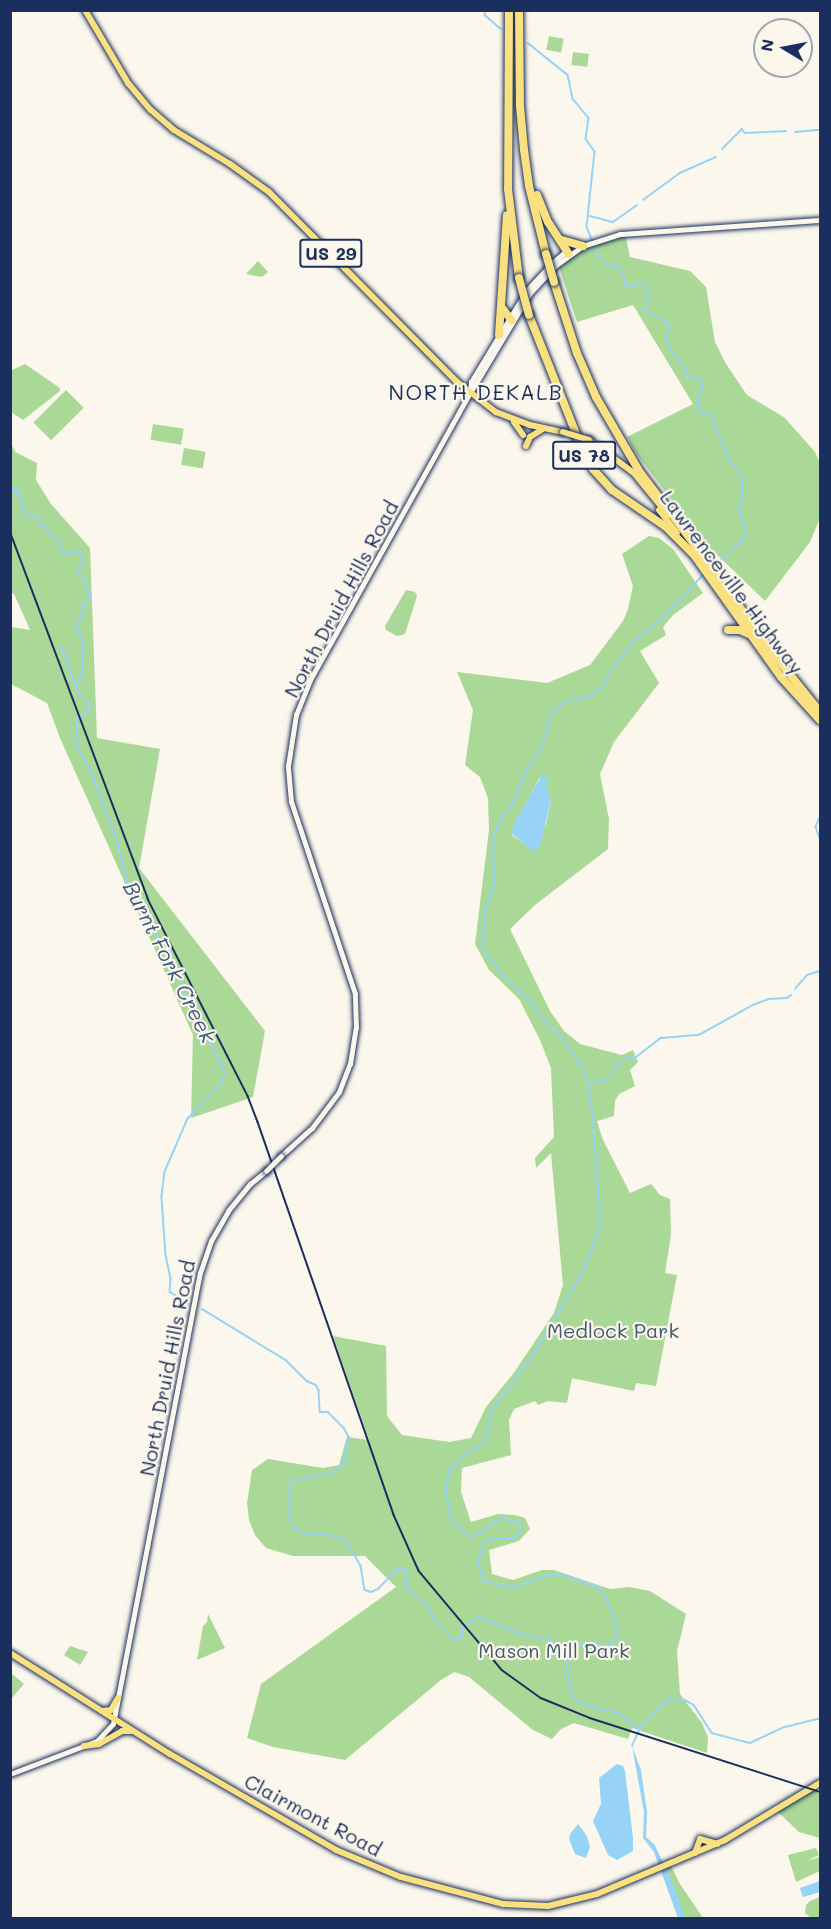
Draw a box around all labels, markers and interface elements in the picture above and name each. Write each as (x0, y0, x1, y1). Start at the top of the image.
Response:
north arrow (753, 18, 813, 78)
text: N (755, 37, 778, 53)
road number: US 29 (298, 238, 364, 268)
district label: NORTH DEKALB (389, 379, 563, 405)
road number: US 78 (551, 440, 617, 470)
street label: Lawrenceville Highway (655, 486, 809, 678)
street label: North Druid Hills Road (279, 496, 403, 702)
water label: Burnt Fork Creek (118, 877, 222, 1047)
street label: North Druid Hills Road (134, 1258, 200, 1478)
park label: Medlock Park (547, 1318, 679, 1342)
park label: Mason Mill Park (478, 1638, 630, 1662)
street label: Clairmont Road (240, 1769, 386, 1861)

